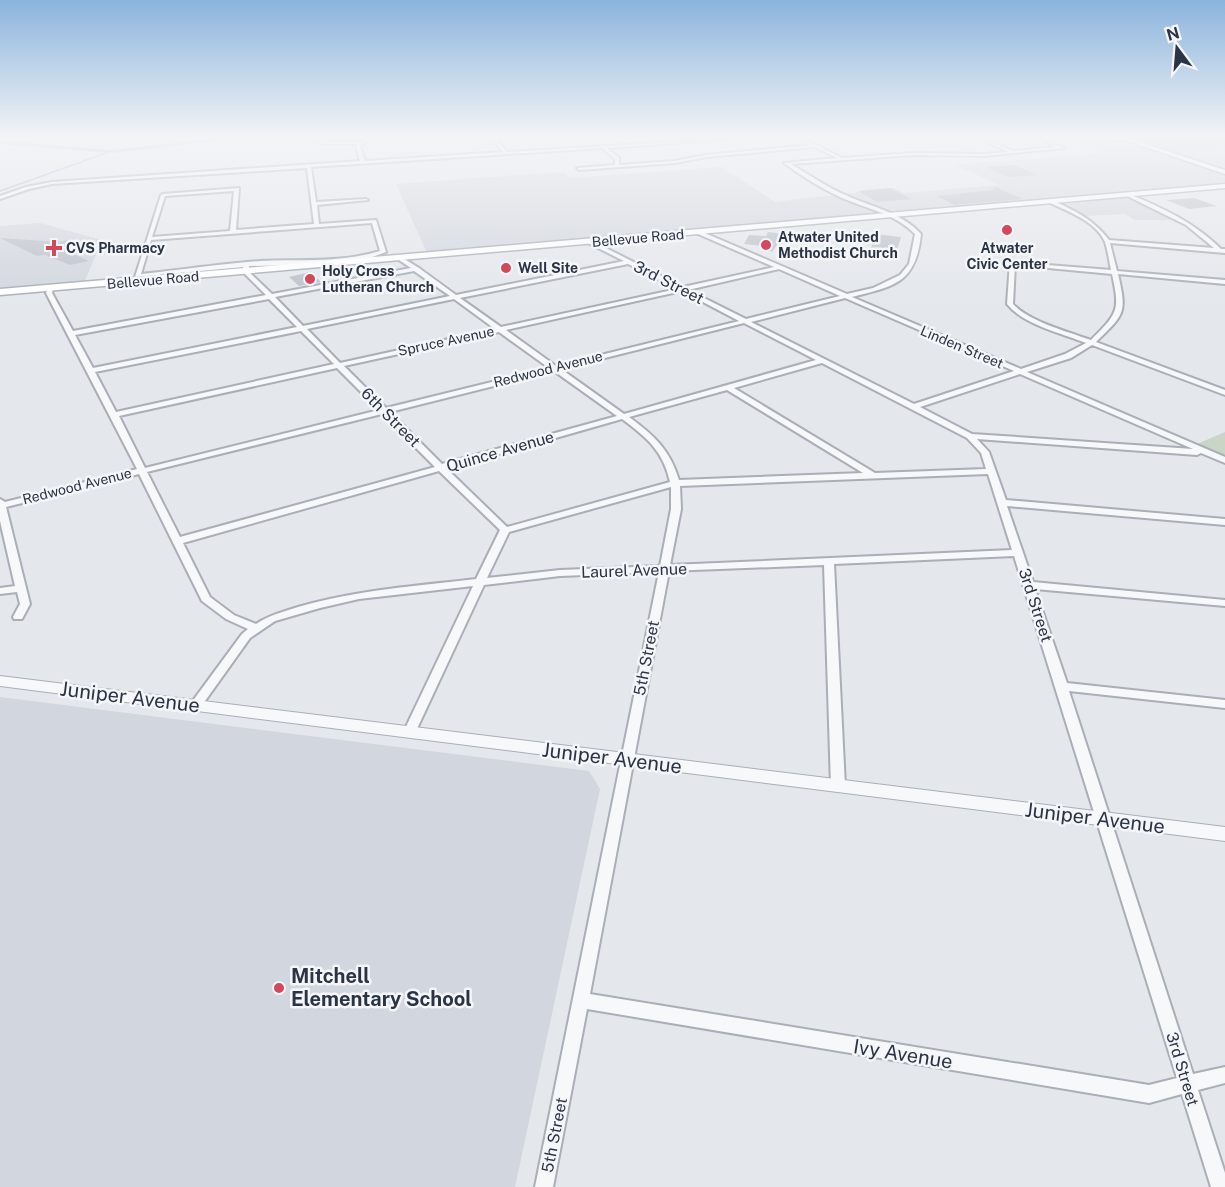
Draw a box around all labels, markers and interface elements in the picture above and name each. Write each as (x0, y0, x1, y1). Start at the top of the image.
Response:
north arrow (1147, 18, 1207, 78)
text: N (1164, 23, 1182, 45)
marker: Atwater Civic Center (1000, 223, 1014, 237)
street label: Bellevue Road (591, 226, 685, 250)
place label: Atwater United Methodist Church (778, 229, 898, 261)
marker: Atwater United Methodist Church (759, 238, 773, 252)
place label: CVS Pharmacy (66, 240, 165, 256)
place label: Atwater Civic Center (966, 240, 1048, 272)
marker: CVS Pharmacy (47, 241, 61, 255)
street label: 3rd Street (630, 257, 707, 308)
place label: Well Site (518, 260, 578, 276)
marker: Well Site (499, 261, 513, 275)
place label: Holy Cross Lutheran Church (322, 263, 434, 295)
street label: Bellevue Road (106, 268, 200, 292)
marker: Holy Cross Lutheran Church (303, 272, 317, 286)
street label: Linden Street (918, 322, 1006, 372)
street label: Spruce Avenue (396, 323, 496, 359)
street label: Redwood Avenue (492, 348, 604, 390)
street label: 6th Street (357, 384, 424, 451)
street label: Quince Avenue (444, 427, 556, 476)
street label: Redwood Avenue (21, 465, 133, 507)
street label: Laurel Avenue (581, 559, 687, 582)
street label: 3rd Street (1015, 566, 1056, 644)
street label: 5th Street (630, 619, 663, 697)
street label: Juniper Avenue (59, 677, 201, 717)
street label: Juniper Avenue (541, 738, 683, 778)
street label: Juniper Avenue (1024, 798, 1166, 838)
place label: Mitchell Elementary School (291, 964, 472, 1011)
marker: Mitchell Elementary School (272, 981, 286, 995)
street label: 3rd Street (1162, 1030, 1203, 1108)
street label: Ivy Avenue (852, 1034, 954, 1074)
street label: 5th Street (538, 1096, 571, 1174)

